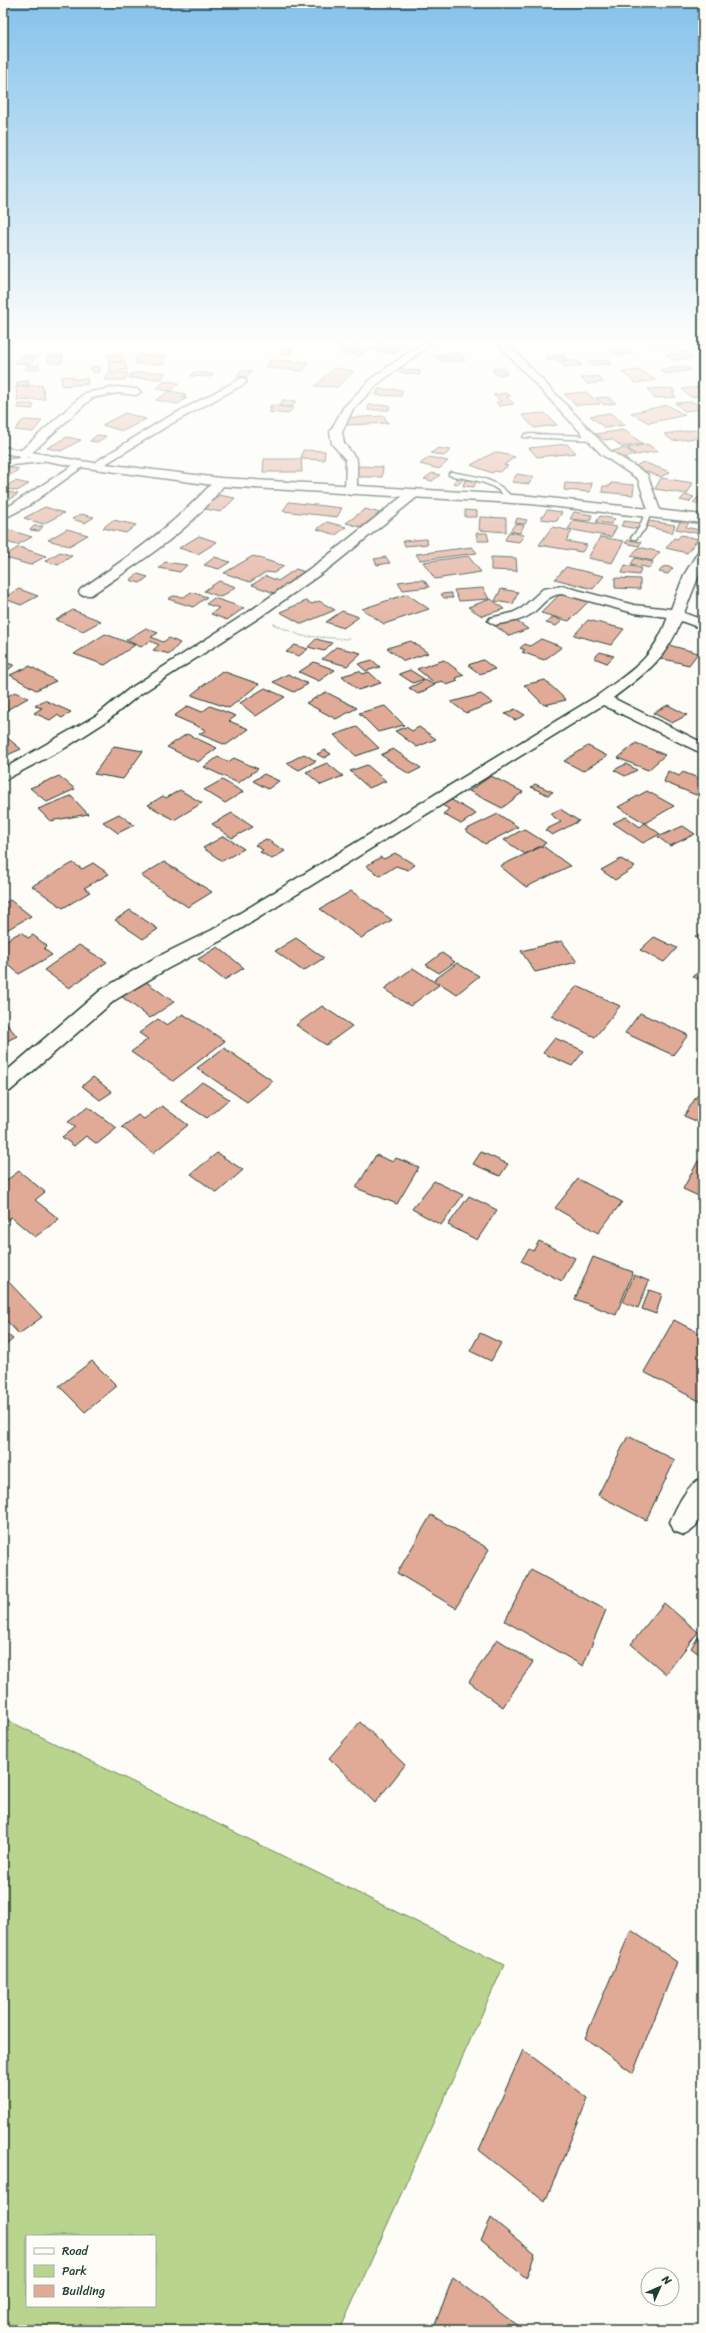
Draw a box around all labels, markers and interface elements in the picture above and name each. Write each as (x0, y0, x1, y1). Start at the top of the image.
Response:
legend (26, 2235, 156, 2307)
text: Road (62, 2240, 89, 2262)
text: Park (62, 2260, 87, 2282)
north arrow (640, 2267, 680, 2307)
text: N (657, 2270, 676, 2290)
text: Building (62, 2280, 105, 2302)

